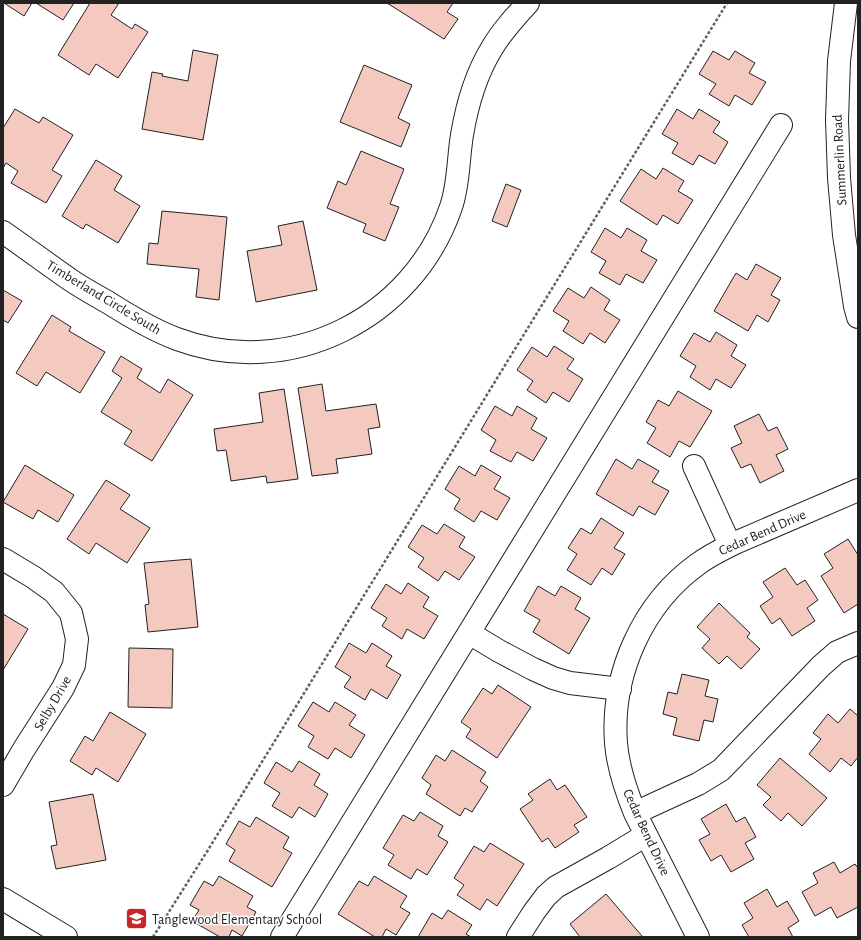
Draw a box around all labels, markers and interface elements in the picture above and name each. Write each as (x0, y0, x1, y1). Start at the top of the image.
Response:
street label: Summerlin Road (831, 114, 849, 206)
street label: Timberland Circle South (44, 258, 163, 338)
street label: Cedar Bend Drive (717, 507, 808, 558)
street label: Selby Drive (32, 674, 74, 733)
street label: Cedar Bend Drive (620, 787, 672, 878)
school or university icon: Tanglewood Elementary School (123, 906, 149, 932)
place label: Tanglewood Elementary School (152, 913, 322, 927)

